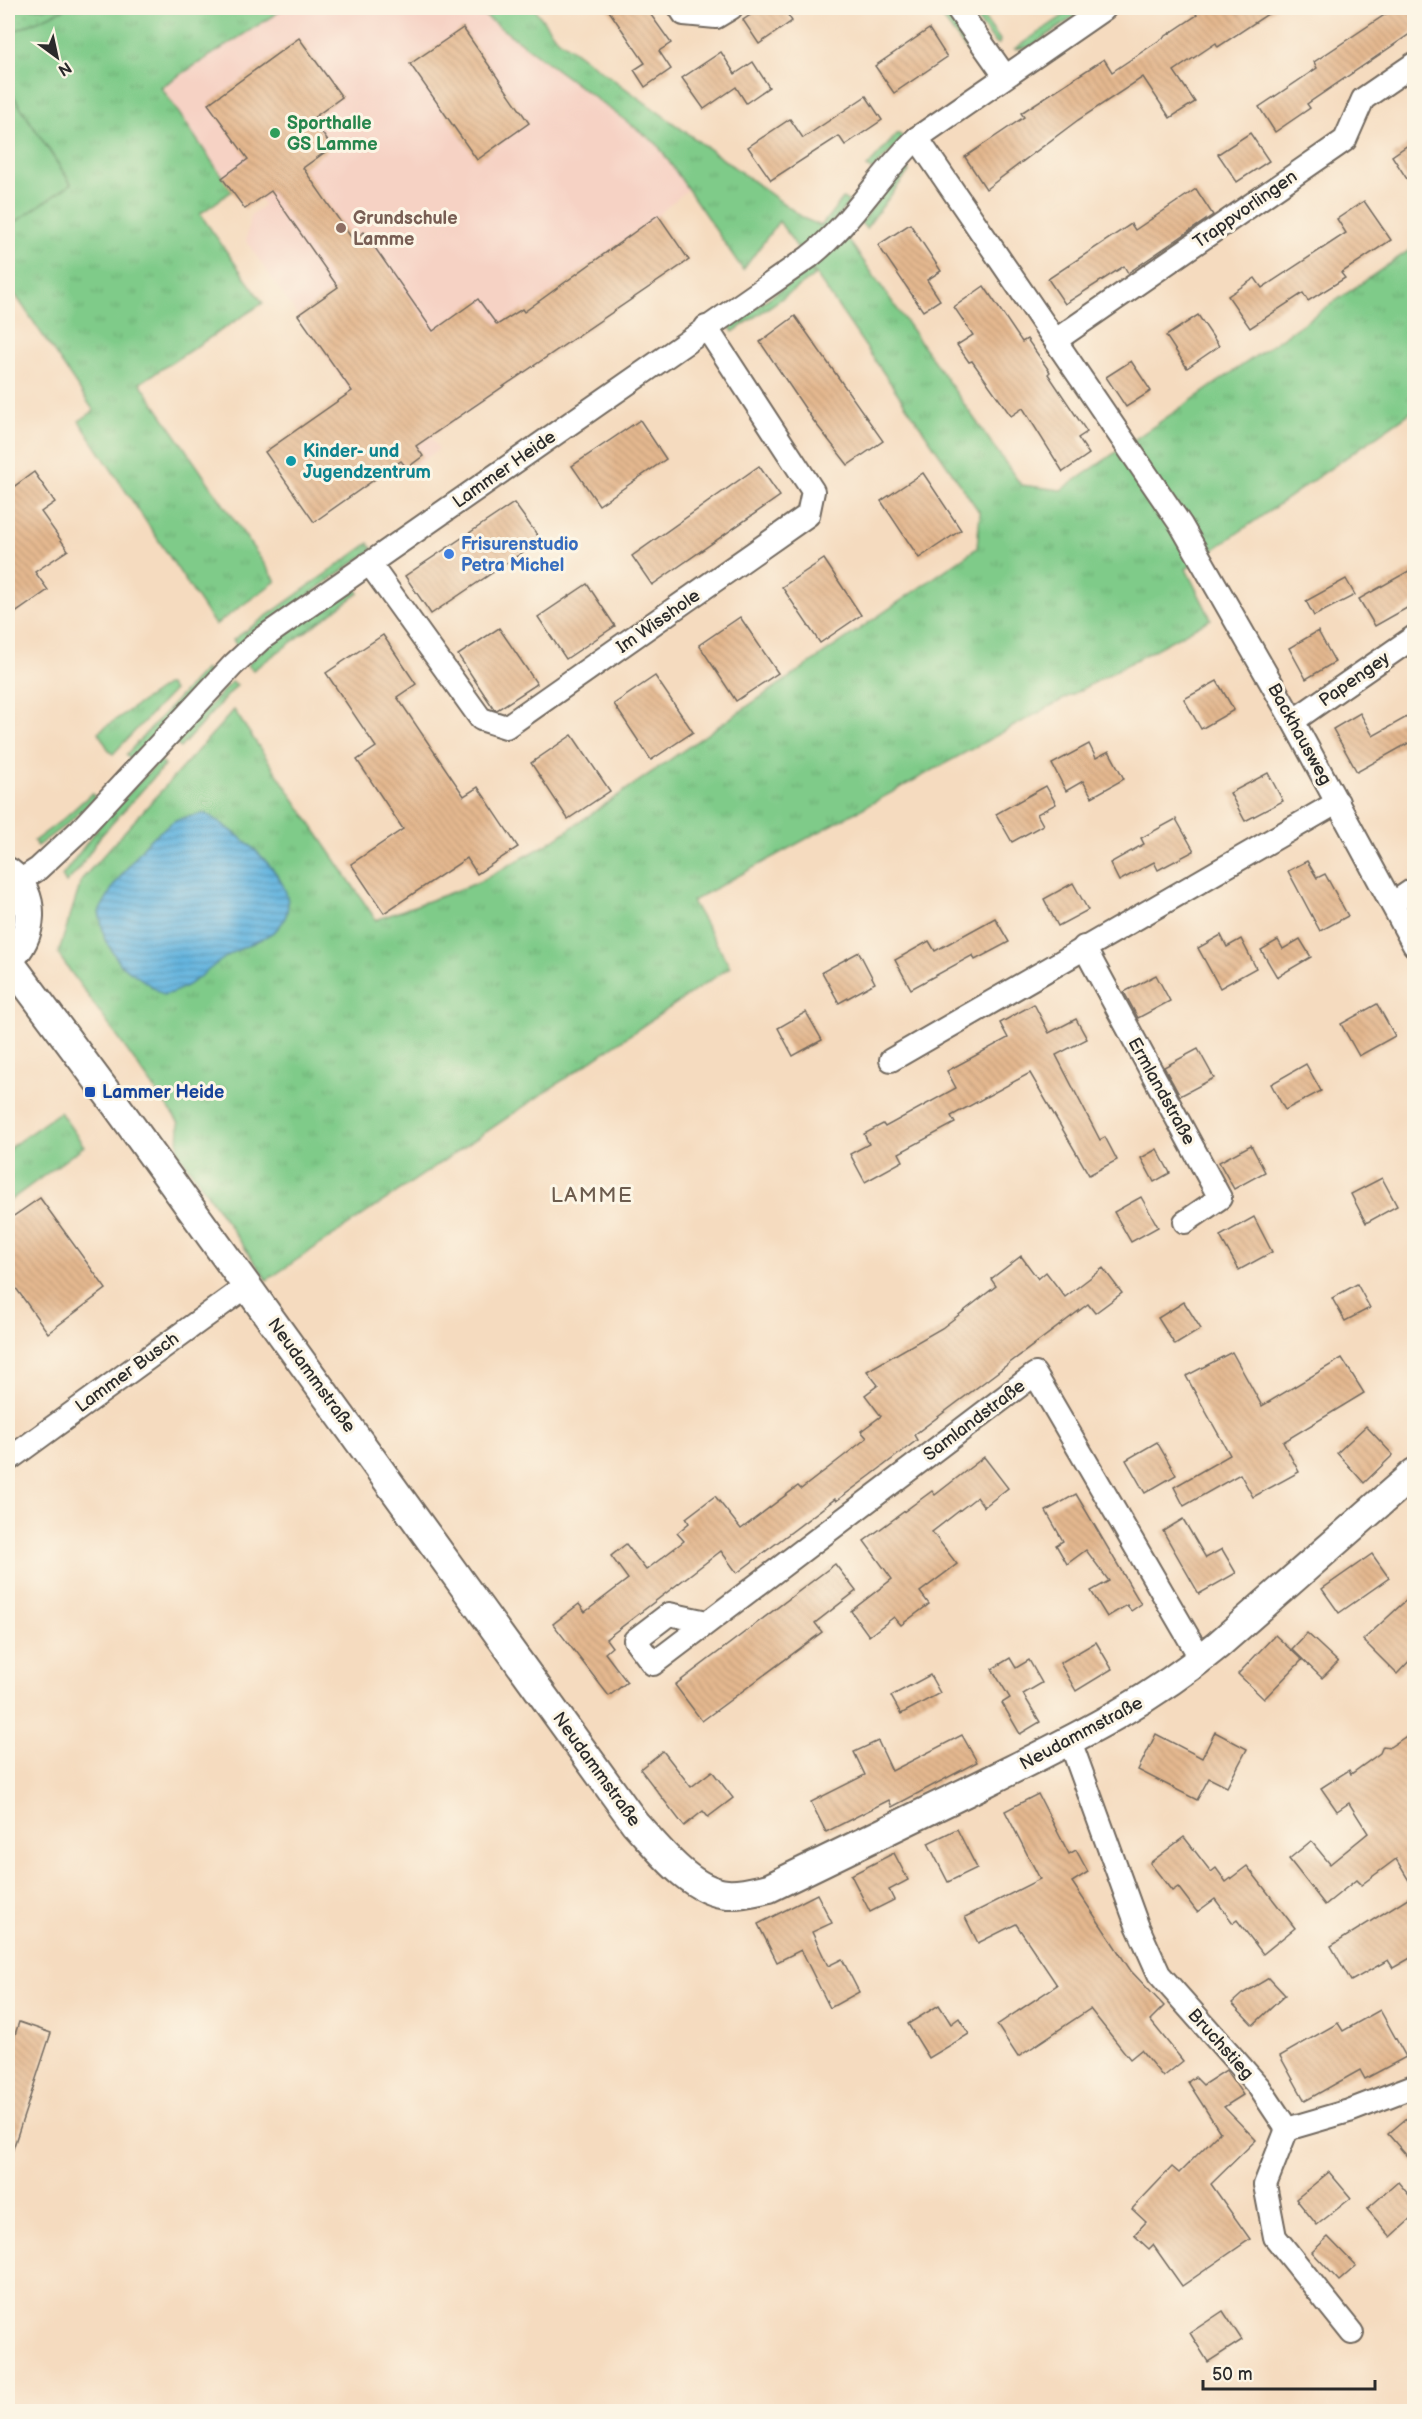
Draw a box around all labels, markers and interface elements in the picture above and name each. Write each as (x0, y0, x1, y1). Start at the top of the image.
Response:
north arrow (27, 27, 87, 87)
text: N (54, 57, 75, 80)
place label: Sporthalle GS Lamme (287, 113, 378, 155)
marker: Sporthalle GS Lamme (268, 126, 282, 140)
street label: Trappvorlingen (1189, 166, 1301, 253)
place label: Grundschule Lamme (353, 208, 458, 250)
marker: Grundschule Lamme (334, 221, 348, 235)
street label: Lammer Heide (449, 426, 560, 513)
place label: Kinder- und Jugendzentrum (303, 441, 431, 483)
marker: Kinder- und Jugendzentrum (284, 454, 298, 468)
place label: Frisurenstudio Petra Michel (461, 534, 579, 576)
marker: Frisurenstudio Petra Michel (442, 547, 456, 561)
street label: Im Wisshole (613, 585, 704, 658)
street label: Papengey (1315, 647, 1394, 711)
street label: Backhausweg (1263, 680, 1336, 789)
street label: Ermlandstraße (1123, 1034, 1200, 1149)
place label: Lammer Heide (102, 1082, 224, 1103)
marker: Lammer Heide (83, 1085, 97, 1099)
district label: LAMME (551, 1183, 633, 1208)
street label: Neudammstraße (263, 1314, 360, 1437)
street label: Lammer Busch (72, 1328, 183, 1417)
street label: Samlandstraße (919, 1375, 1030, 1465)
street label: Neudammstraße (1016, 1692, 1146, 1775)
street label: Neudammstraße (548, 1708, 645, 1831)
street label: Bruchstieg (1183, 2005, 1258, 2084)
scale bar (1203, 2353, 1376, 2391)
text: 50 m (1212, 2364, 1253, 2385)

